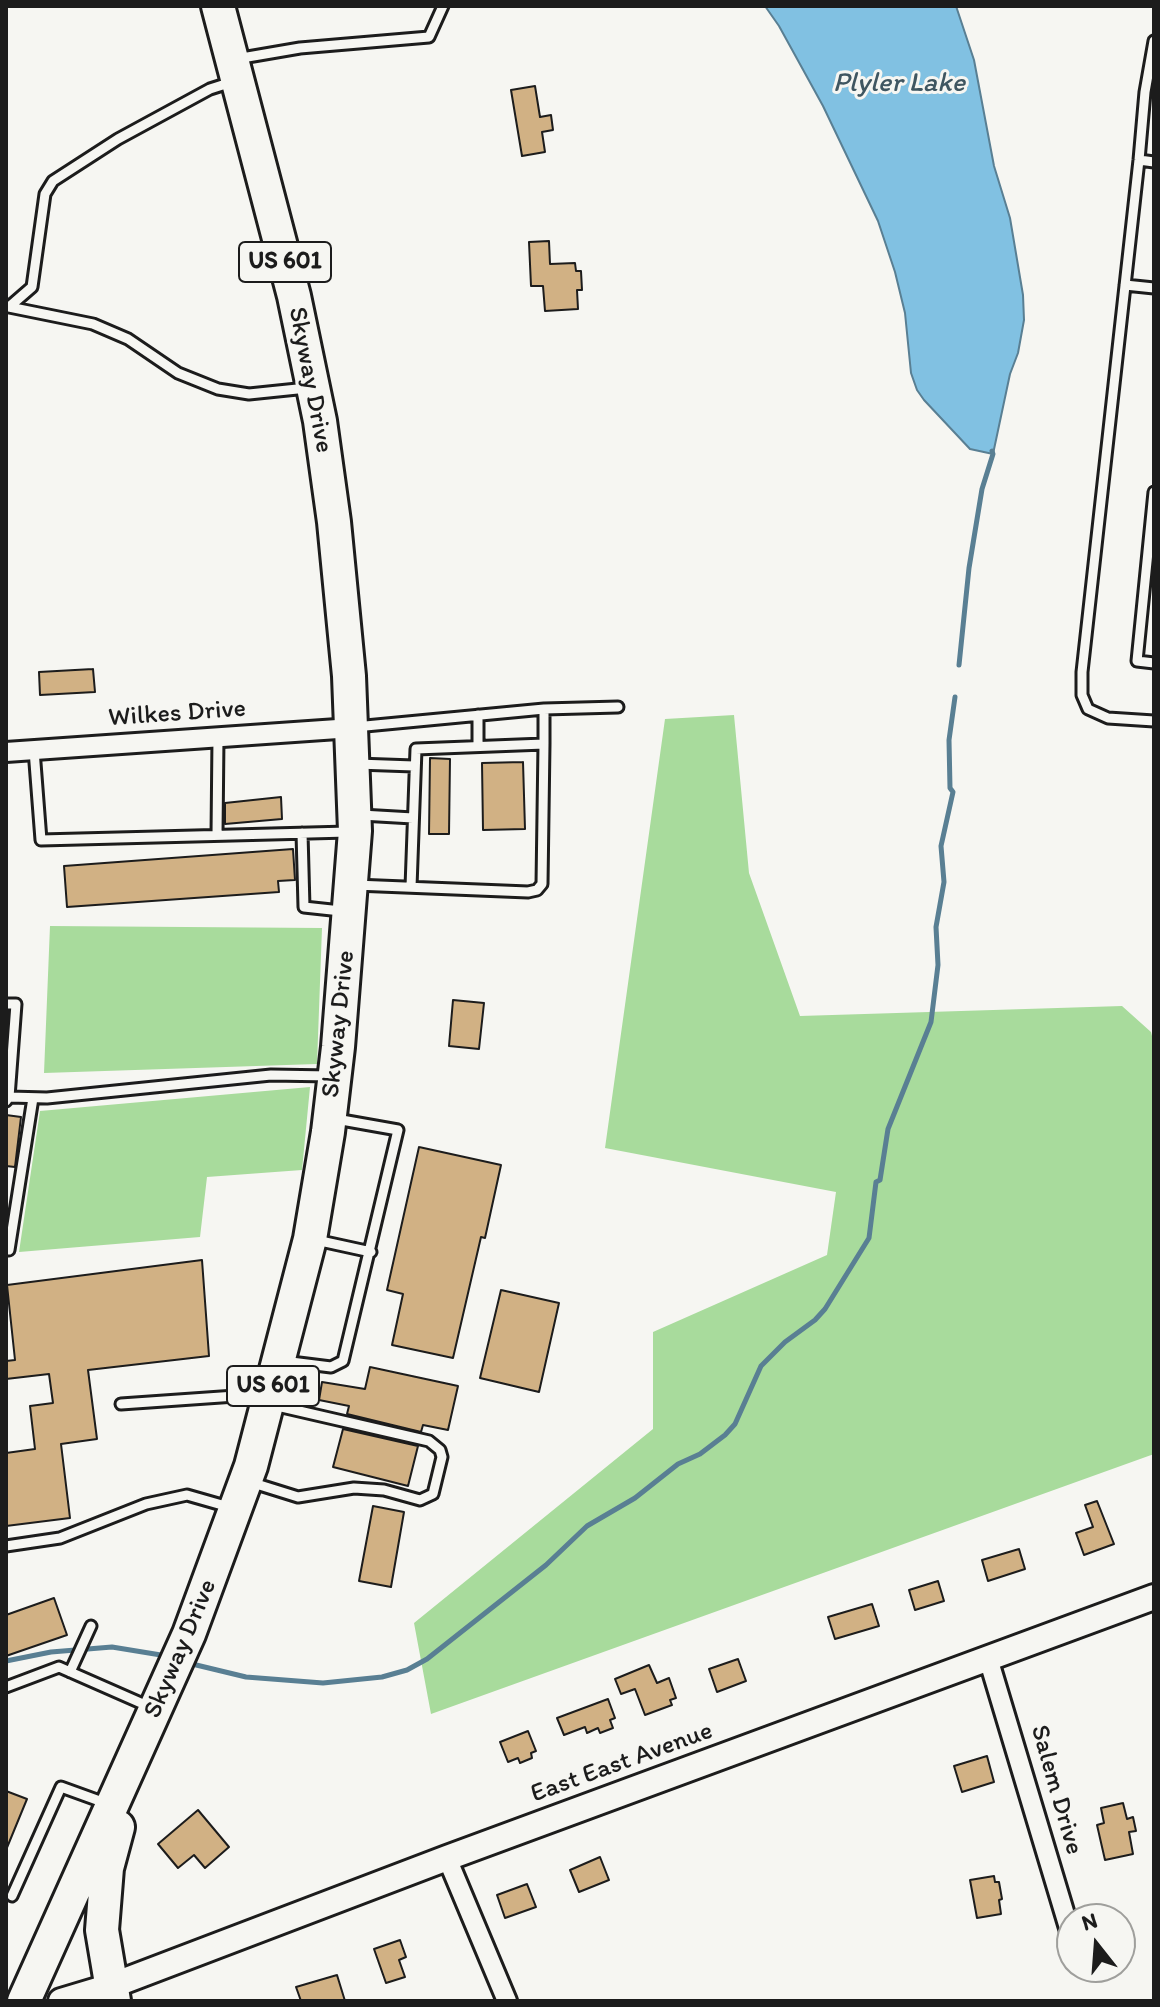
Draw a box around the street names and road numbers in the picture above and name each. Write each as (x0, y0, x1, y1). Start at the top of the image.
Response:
road number: US 601 (239, 242, 331, 282)
street label: Skyway Drive (281, 304, 339, 456)
street label: Wilkes Drive (107, 694, 247, 734)
street label: Skyway Drive (316, 949, 362, 1099)
road number: US 601 (227, 1366, 319, 1406)
street label: Skyway Drive (138, 1575, 224, 1723)
street label: East East Avenue (527, 1716, 717, 1810)
street label: Salem Drive (1023, 1722, 1089, 1858)

